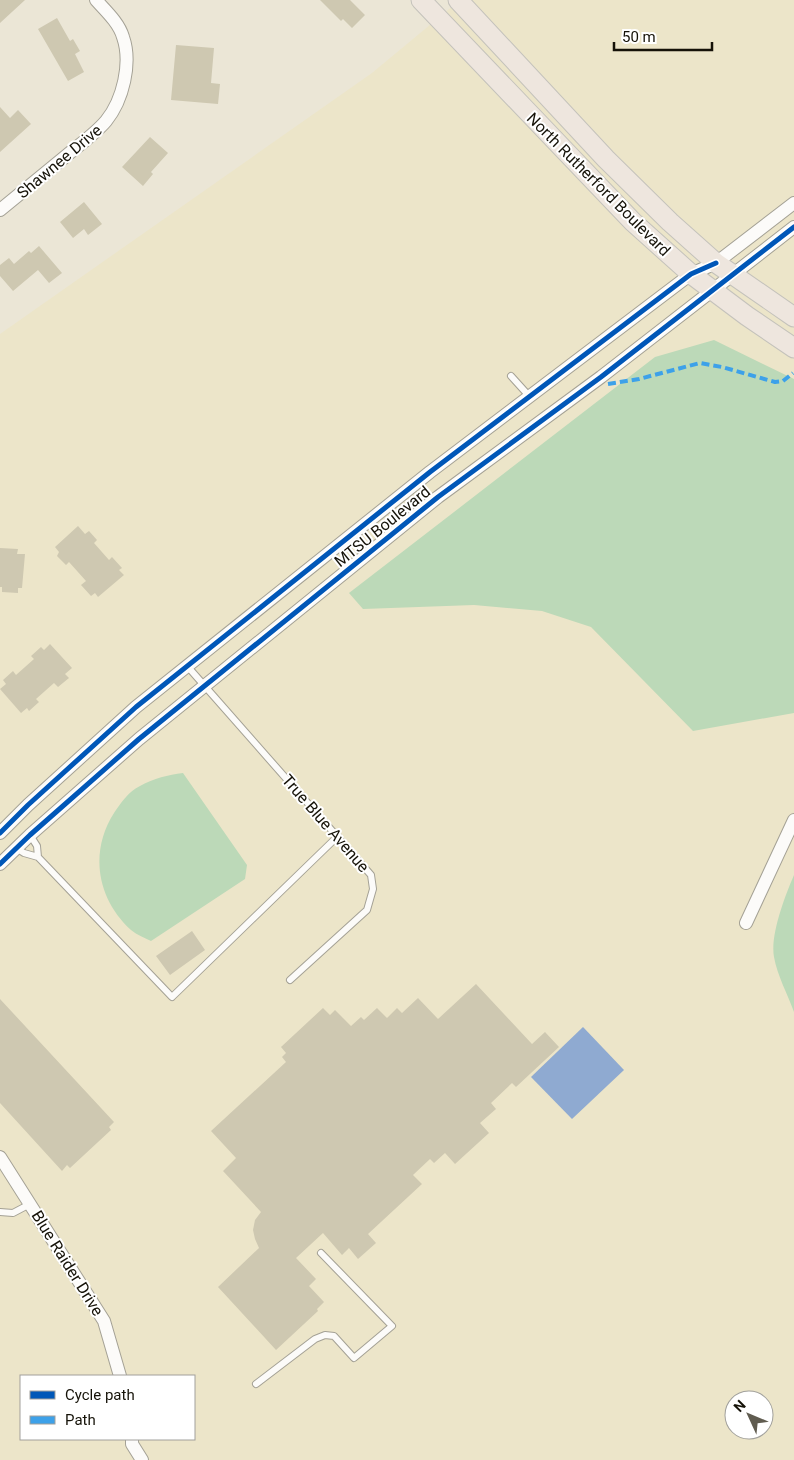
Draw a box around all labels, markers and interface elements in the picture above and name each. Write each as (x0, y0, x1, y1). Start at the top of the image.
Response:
scale bar (614, 20, 712, 52)
text: 50 m (622, 28, 656, 46)
street label: North Rutherford Boulevard (523, 109, 674, 260)
street label: Shawnee Drive (13, 120, 106, 202)
street label: MTSU Boulevard (331, 482, 434, 571)
street label: True Blue Avenue (278, 771, 373, 876)
street label: Blue Raider Drive (28, 1207, 108, 1319)
legend (20, 1375, 195, 1440)
text: Cycle path (65, 1386, 135, 1404)
north arrow (724, 1390, 774, 1440)
text: N (730, 1397, 749, 1415)
text: Path (65, 1411, 96, 1429)

